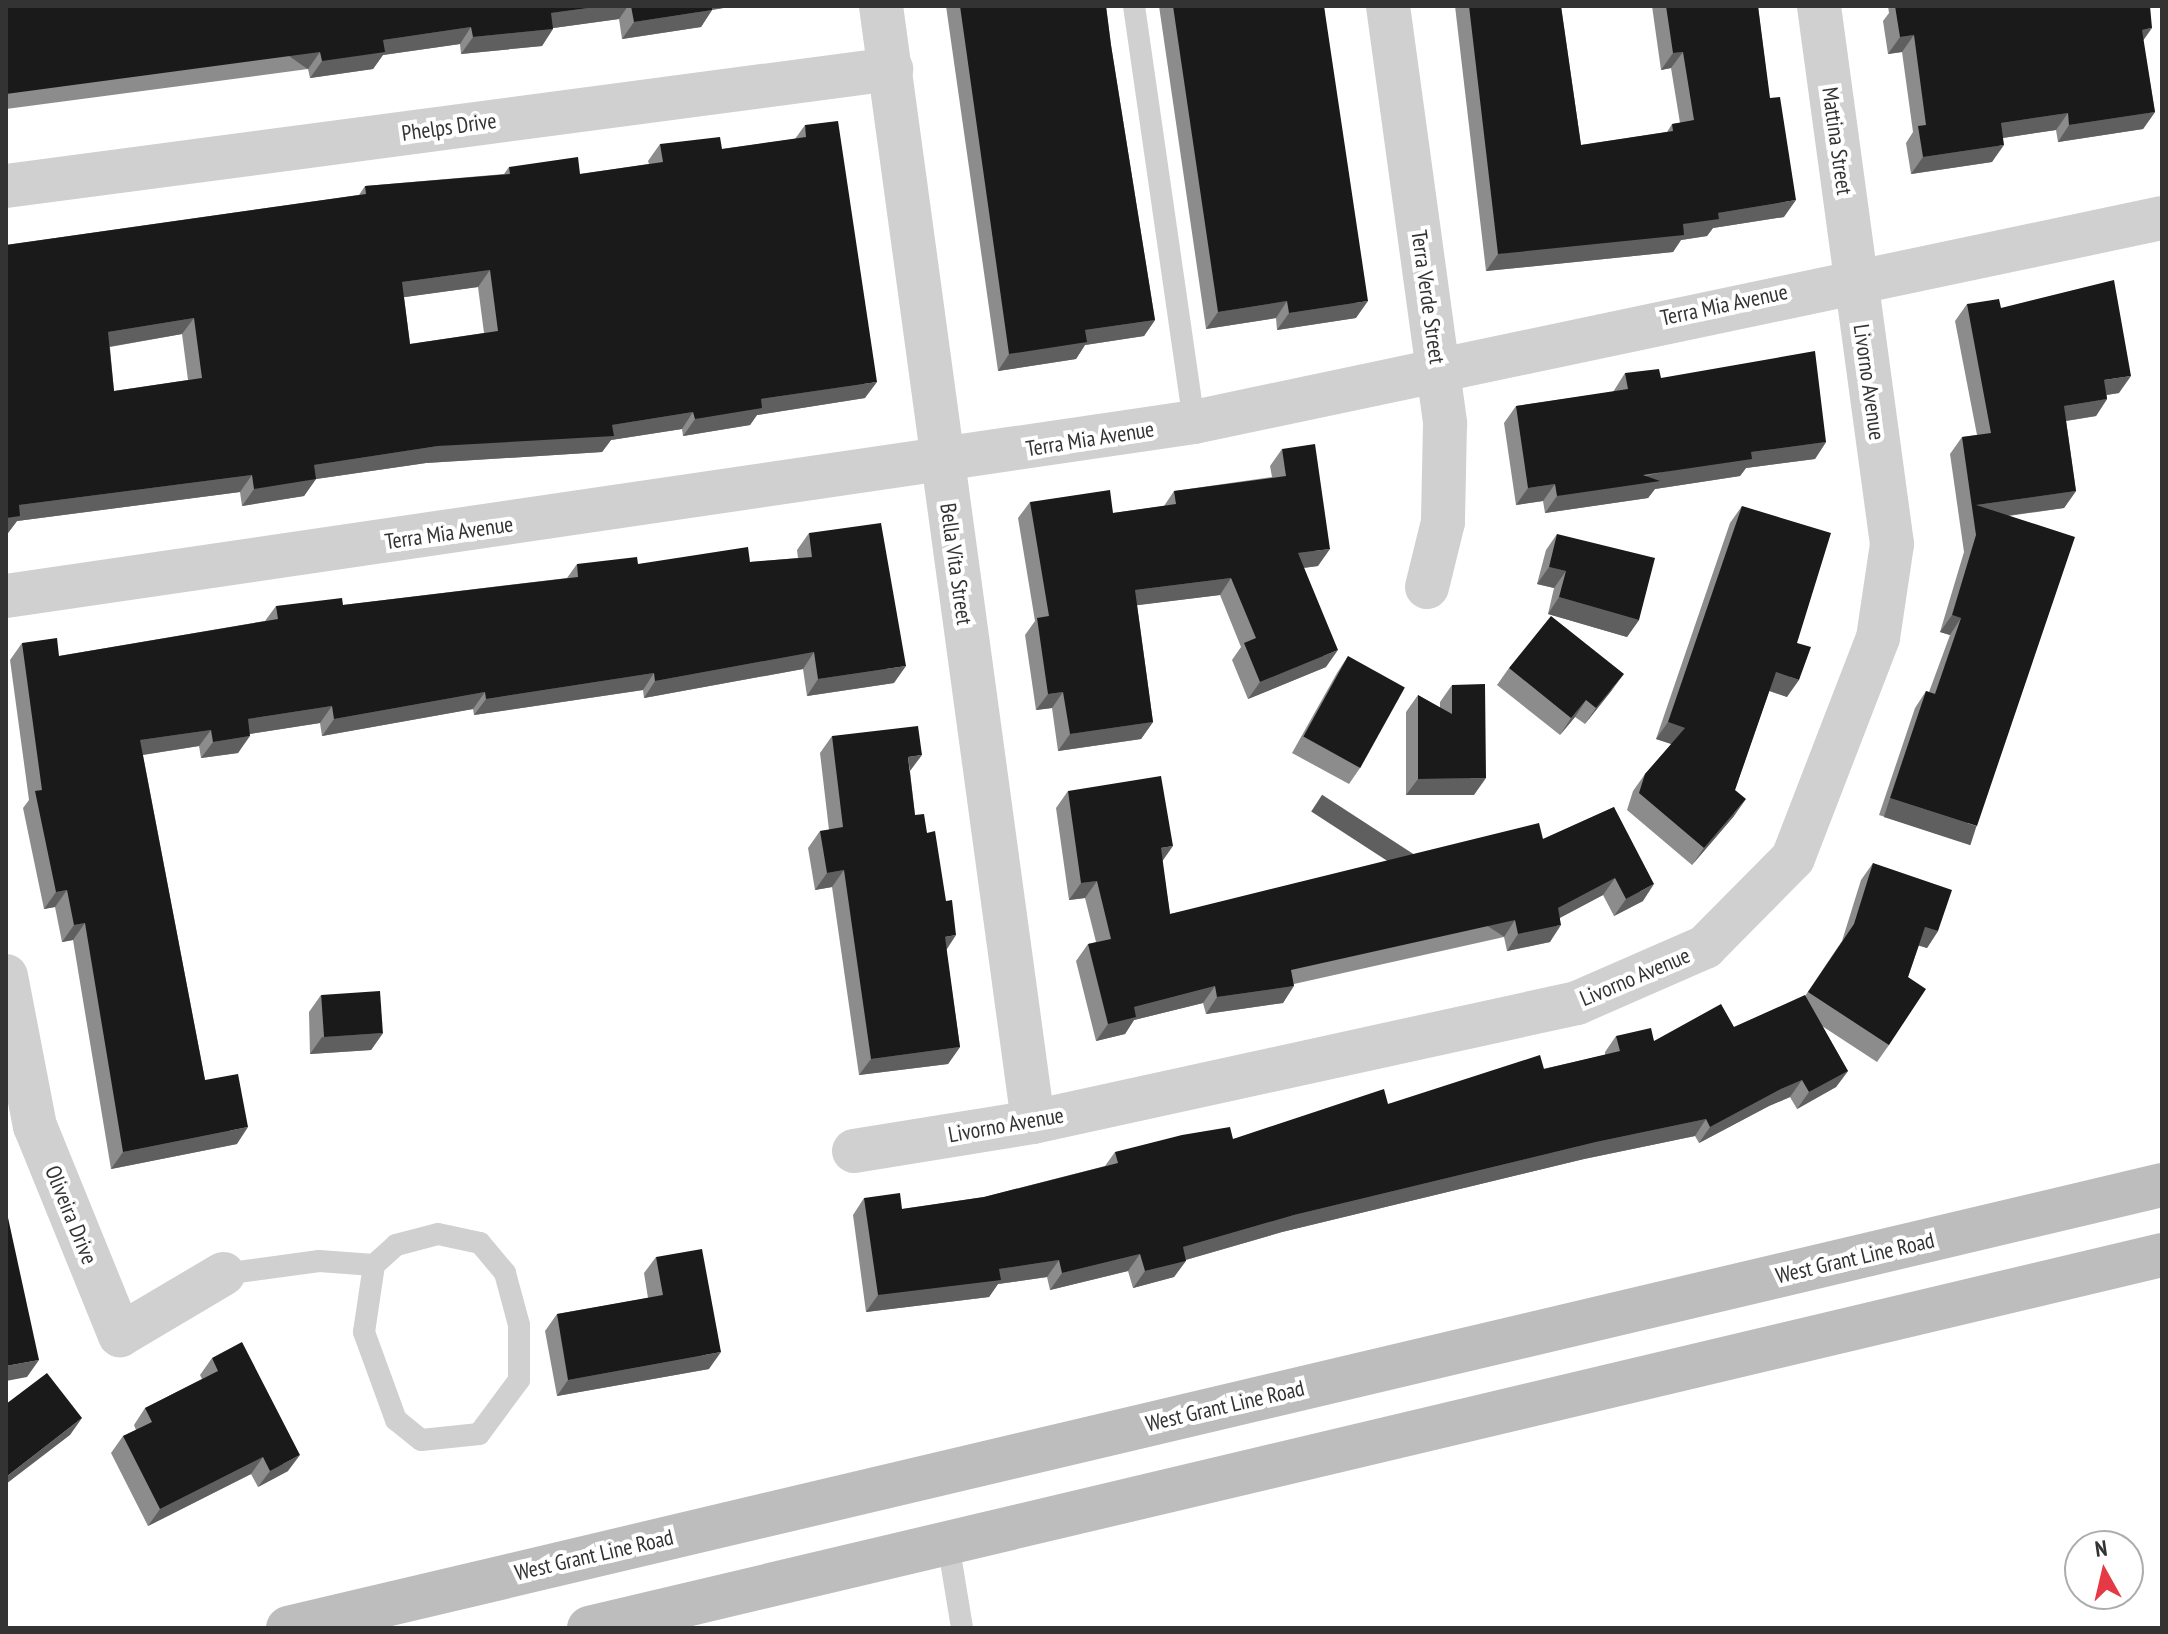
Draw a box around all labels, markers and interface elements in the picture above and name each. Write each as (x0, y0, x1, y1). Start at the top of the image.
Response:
street label: Mattina Street (1816, 86, 1858, 196)
street label: Phelps Drive (400, 107, 498, 147)
street label: Terra Verde Street (1406, 228, 1450, 366)
street label: Terra Mia Avenue (1658, 279, 1790, 331)
street label: Livorno Avenue (1848, 322, 1890, 442)
street label: Terra Mia Avenue (1024, 416, 1156, 462)
street label: Bella Vita Street (934, 501, 978, 627)
street label: Terra Mia Avenue (383, 511, 515, 555)
street label: Livorno Avenue (1576, 942, 1694, 1012)
street label: Livorno Avenue (946, 1102, 1066, 1148)
street label: Oliveira Drive (39, 1162, 103, 1268)
street label: West Grant Line Road (1773, 1227, 1937, 1289)
street label: West Grant Line Road (1143, 1375, 1307, 1437)
street label: West Grant Line Road (512, 1524, 676, 1586)
north arrow (2064, 1530, 2144, 1610)
text: N (2093, 1534, 2109, 1563)

